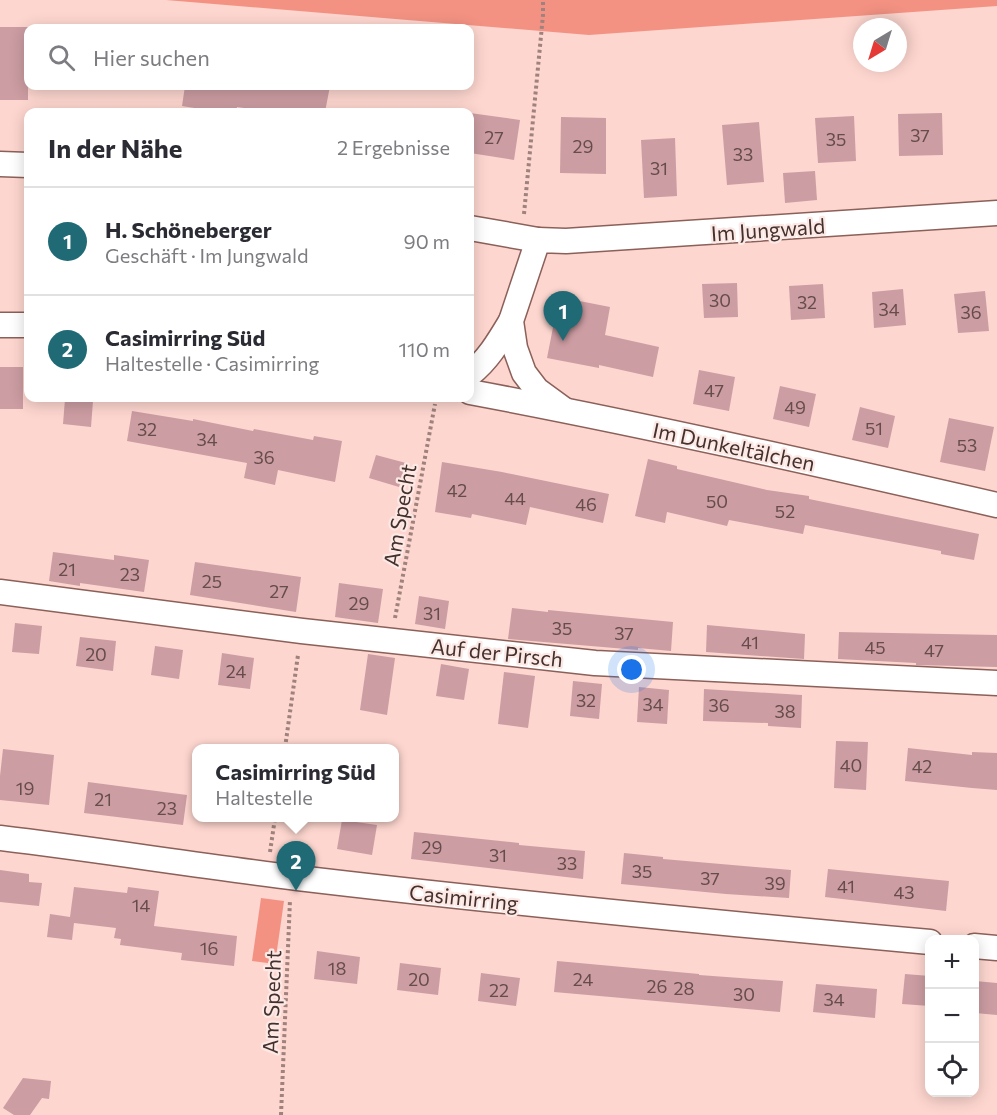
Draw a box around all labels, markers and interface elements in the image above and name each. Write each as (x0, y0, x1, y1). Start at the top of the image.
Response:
north arrow (853, 18, 907, 72)
search box (24, 24, 474, 90)
icon: search (45, 41, 78, 74)
text: Hier suchen (93, 44, 210, 71)
house number: 37 (910, 124, 930, 146)
house number: 27 (484, 126, 504, 148)
house number: 35 (826, 128, 846, 150)
text: In der Nähe (48, 132, 183, 163)
text: 2 Ergebnisse (337, 135, 450, 159)
house number: 29 (573, 135, 593, 157)
house number: 33 (733, 143, 753, 165)
house number: 31 (650, 157, 668, 179)
street label: Im Jungwald (710, 213, 826, 245)
text: H. Schöneberger (105, 216, 272, 243)
text: 1 (63, 229, 72, 253)
text: 90 m (404, 229, 450, 253)
text: Geschäft · Im Jungwald (105, 243, 309, 267)
house number: 30 (709, 289, 731, 311)
house number: 32 (797, 291, 817, 313)
pin: 1 (544, 292, 582, 341)
house number: 34 (878, 298, 900, 320)
house number: 36 (960, 301, 982, 323)
text: Casimirring Süd (105, 324, 265, 351)
text: 2 (62, 337, 73, 361)
text: 110 m (399, 337, 450, 361)
text: Haltestelle · Casimirring (105, 351, 319, 375)
house number: 47 (704, 379, 724, 401)
house number: 49 (784, 396, 806, 418)
street label: Im Dunkeltälchen (651, 417, 817, 475)
house number: 51 (865, 417, 883, 439)
house number: 32 (137, 418, 157, 440)
house number: 34 (196, 428, 218, 450)
house number: 53 (957, 434, 977, 456)
house number: 36 (253, 446, 275, 468)
street label: Am Specht (378, 462, 420, 568)
house number: 42 (447, 479, 467, 501)
house number: 44 (504, 487, 526, 509)
house number: 50 (706, 490, 728, 512)
house number: 46 (575, 493, 597, 515)
house number: 52 (775, 500, 795, 522)
house number: 21 (58, 558, 76, 580)
house number: 23 (120, 563, 140, 585)
house number: 25 (202, 570, 222, 592)
house number: 27 (269, 580, 289, 602)
house number: 29 (349, 592, 369, 614)
house number: 31 (423, 602, 441, 624)
house number: 35 (552, 617, 572, 639)
house number: 37 (614, 622, 634, 644)
house number: 41 (741, 631, 759, 653)
street label: Auf der Pirsch (430, 633, 564, 671)
house number: 45 (864, 636, 886, 658)
house number: 47 (924, 639, 944, 661)
house number: 20 (85, 643, 107, 665)
your location (617, 655, 646, 684)
house number: 24 (226, 660, 246, 682)
house number: 32 (576, 689, 596, 711)
house number: 34 (642, 693, 664, 715)
house number: 36 (708, 694, 730, 716)
house number: 38 (774, 700, 796, 722)
popup (192, 744, 399, 822)
house number: 40 (840, 754, 862, 776)
house number: 42 (912, 755, 932, 777)
text: Casimirring Süd (215, 758, 376, 785)
house number: 19 (16, 777, 34, 799)
text: Haltestelle (215, 785, 313, 809)
house number: 21 (94, 788, 112, 810)
house number: 23 (157, 797, 177, 819)
house number: 29 (422, 836, 442, 858)
pin: 2 (276, 842, 316, 891)
house number: 31 (489, 844, 507, 866)
house number: 33 (557, 852, 577, 874)
house number: 35 (632, 860, 652, 882)
house number: 37 (700, 867, 720, 889)
house number: 39 (764, 872, 786, 894)
house number: 41 (837, 875, 855, 897)
street label: Casimirring (408, 879, 520, 915)
house number: 43 (893, 881, 915, 903)
house number: 14 (132, 894, 150, 916)
map controls (925, 935, 979, 1097)
button: + (925, 935, 979, 989)
house number: 16 (200, 937, 218, 959)
street label: Am Specht (257, 950, 285, 1054)
house number: 18 (328, 957, 346, 979)
house number: 20 (408, 968, 430, 990)
house number: 24 (573, 968, 593, 990)
house number: 26 (647, 975, 667, 997)
house number: 28 (674, 977, 695, 999)
house number: 22 (489, 979, 509, 1001)
house number: 30 (733, 983, 755, 1005)
house number: 34 (823, 988, 845, 1010)
button: − (925, 989, 979, 1043)
button: locate (925, 1043, 979, 1097)

